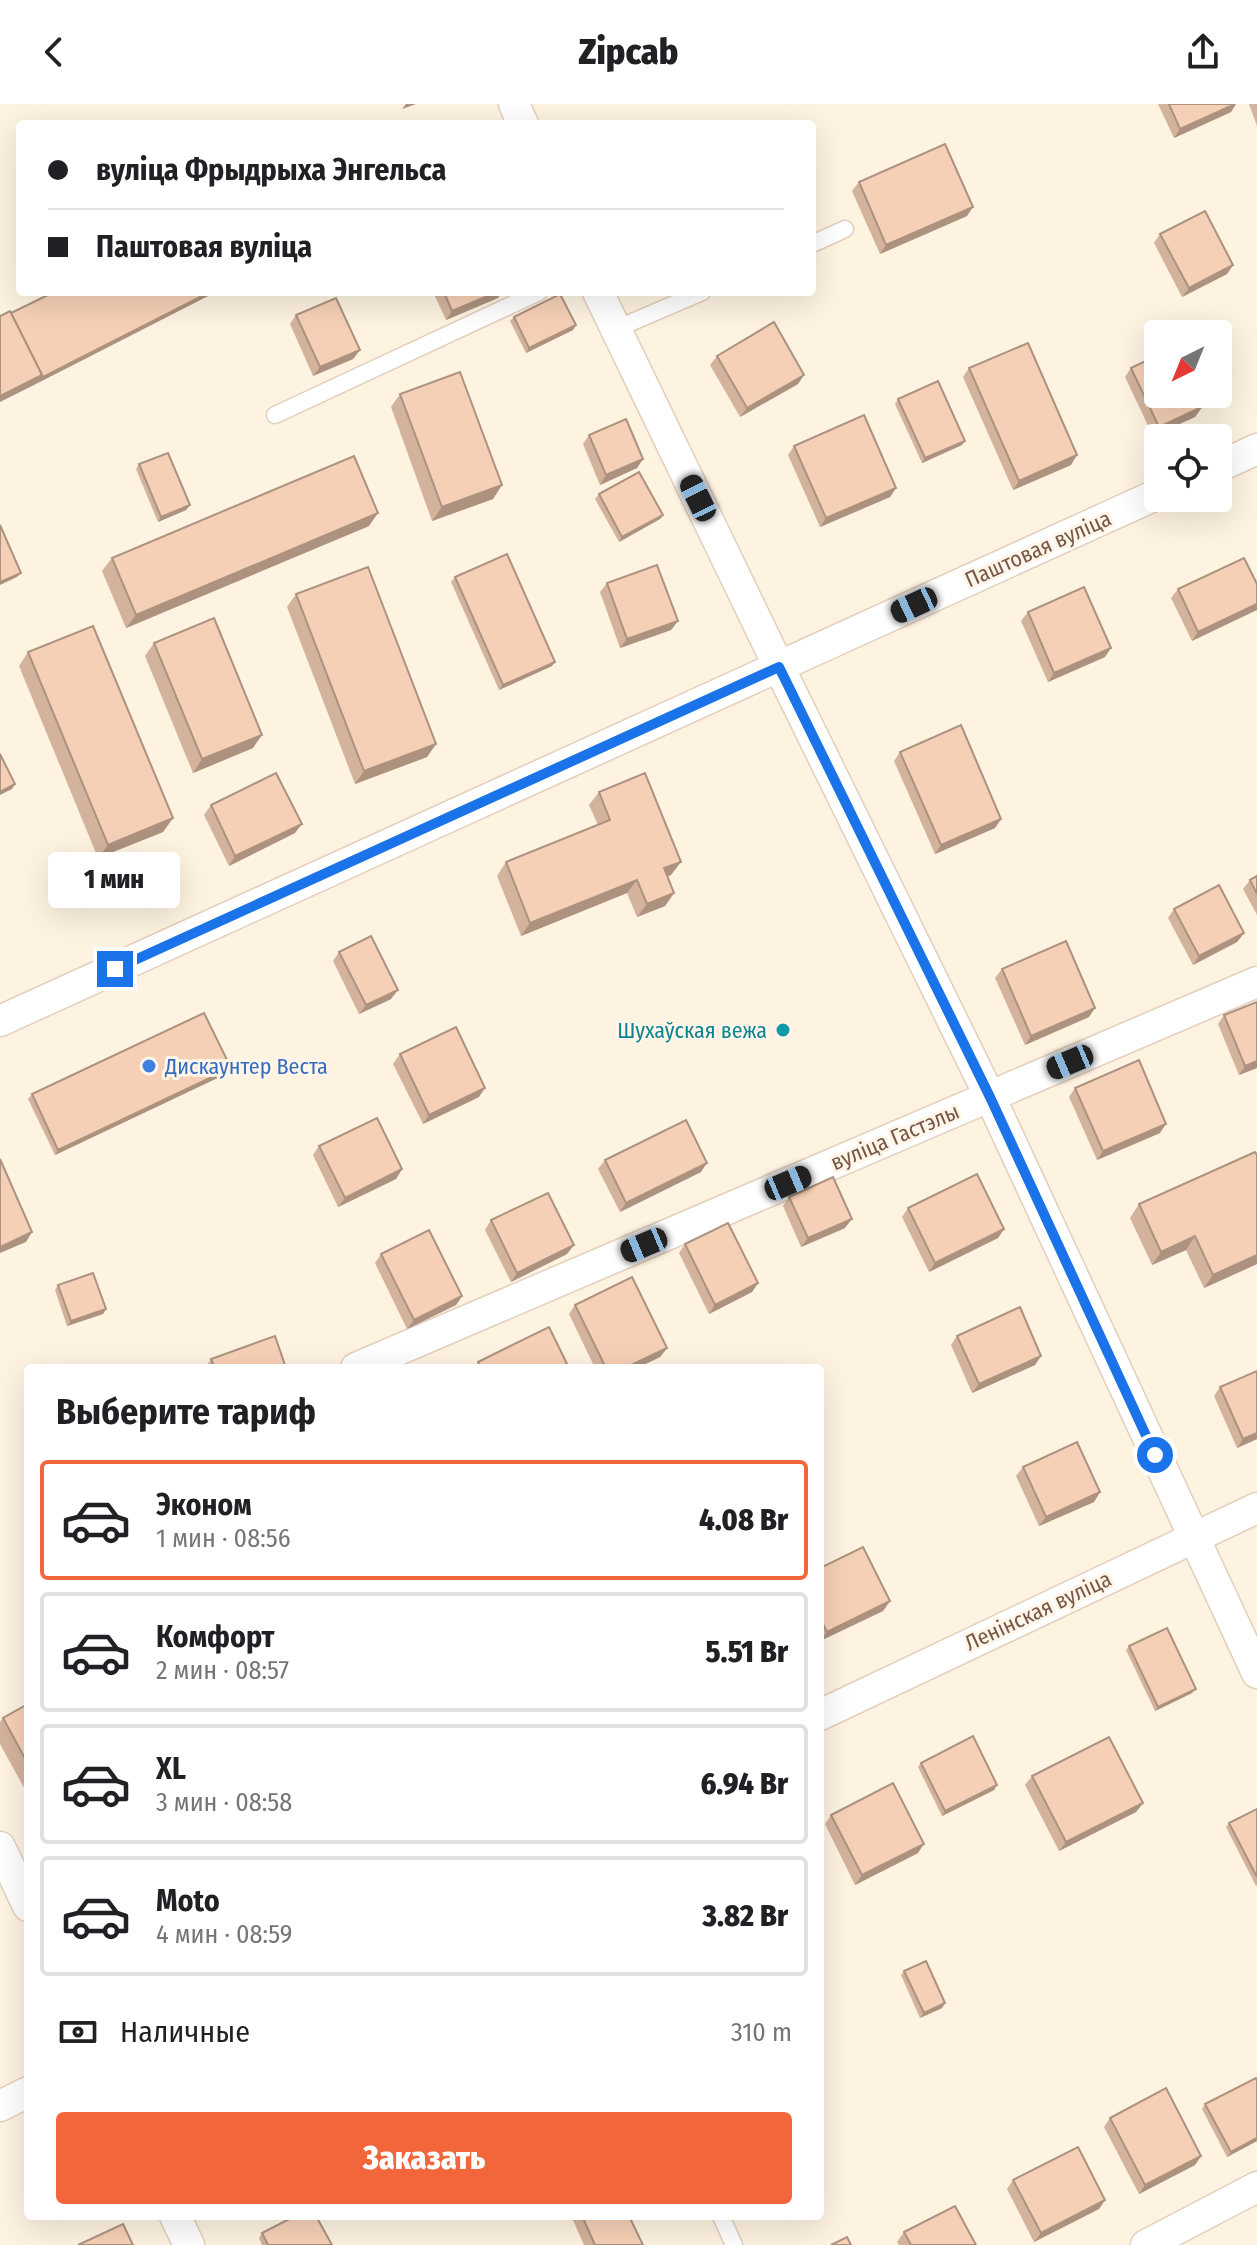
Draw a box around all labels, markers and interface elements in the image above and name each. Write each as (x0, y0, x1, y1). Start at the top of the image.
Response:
icon: back (32, 30, 76, 74)
text: Zipcab (579, 30, 678, 74)
icon: share (1181, 30, 1225, 74)
text: вуліца Фрыдрыха Энгельса (96, 152, 447, 188)
text: Паштовая вуліца (96, 229, 312, 265)
north arrow (1144, 320, 1232, 408)
map controls (1144, 320, 1232, 512)
button: locate (1144, 424, 1232, 512)
car (677, 471, 719, 525)
street label: Паштовая вуліца (961, 505, 1115, 593)
car (887, 584, 941, 626)
callout: 1 мин (49, 853, 181, 909)
text: 1 мин (84, 864, 144, 895)
route end (97, 951, 133, 987)
place label: Шухаўская вежа (617, 1017, 767, 1044)
marker: Шухаўская вежа (774, 1021, 792, 1039)
car (1043, 1042, 1097, 1082)
place label: Дискаунтер Веста (164, 1053, 328, 1080)
marker: Дискаунтер Веста (140, 1057, 158, 1075)
street label: вуліца Гастэлы (827, 1098, 963, 1176)
car (761, 1163, 815, 1203)
car (617, 1225, 671, 1265)
text: Выберите тариф (56, 1390, 316, 1434)
route start (1137, 1437, 1173, 1473)
icon: car (60, 1484, 132, 1556)
text: Эконом (156, 1487, 252, 1523)
text: 4.08 Br (699, 1502, 788, 1538)
text: 1 мин · 08:56 (156, 1523, 291, 1554)
street label: Ленінская вуліца (960, 1565, 1116, 1657)
icon: car (60, 1616, 132, 1688)
text: Комфорт (156, 1619, 274, 1655)
text: 5.51 Br (705, 1634, 788, 1670)
text: 2 мин · 08:57 (156, 1655, 289, 1686)
icon: car (60, 1748, 132, 1820)
text: XL (156, 1751, 186, 1787)
text: 6.94 Br (700, 1766, 788, 1802)
text: 3 мин · 08:58 (156, 1787, 292, 1818)
icon: car (60, 1880, 132, 1952)
text: Moto (156, 1883, 220, 1919)
text: 3.82 Br (703, 1898, 788, 1934)
text: 4 мин · 08:59 (156, 1919, 292, 1950)
icon: cash (56, 2010, 100, 2054)
text: Наличные (120, 2014, 250, 2050)
text: 310 m (731, 2017, 792, 2048)
button: Заказать (56, 2112, 792, 2204)

